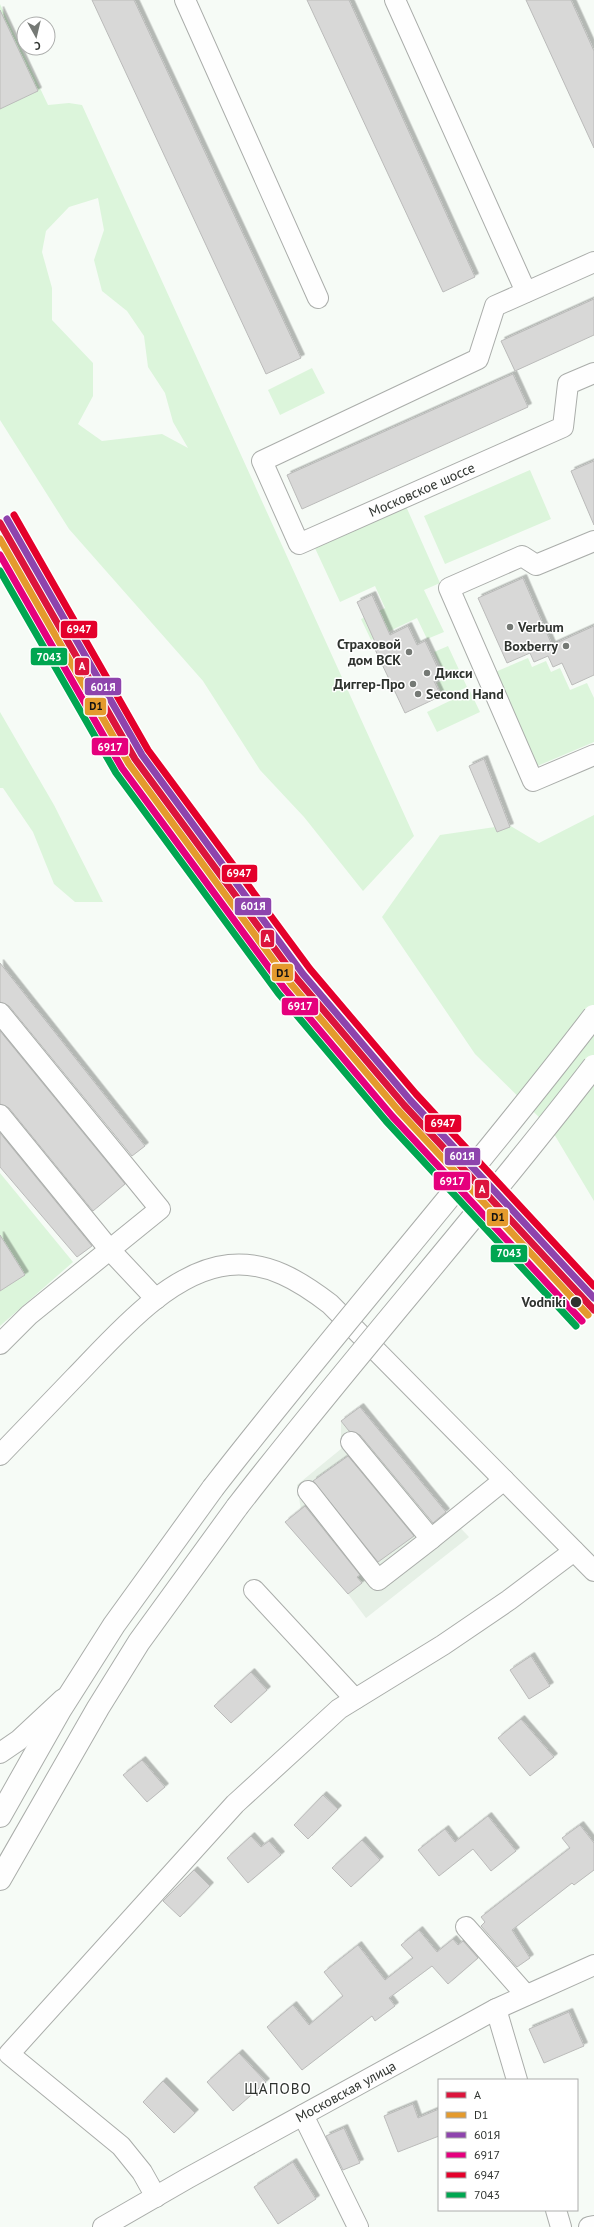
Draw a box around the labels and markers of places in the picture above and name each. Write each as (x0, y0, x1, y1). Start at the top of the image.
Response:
place label: Verbum (517, 618, 564, 636)
marker: Verbum (505, 622, 515, 632)
place label: Страховой дом ВСК (337, 635, 401, 669)
place label: Boxberry (504, 637, 558, 655)
marker: Boxberry (561, 641, 571, 651)
marker: Страховой дом ВСК (404, 647, 414, 657)
place label: Дикси (435, 664, 473, 682)
marker: Дикси (422, 668, 432, 678)
place label: Диггер-Про (334, 675, 405, 693)
marker: Диггер-Про (408, 679, 418, 689)
place label: Second Hand (426, 685, 504, 703)
marker: Second Hand (413, 689, 423, 699)
place label: Vodniki (521, 1293, 566, 1311)
marker: Vodniki (569, 1295, 583, 1309)

